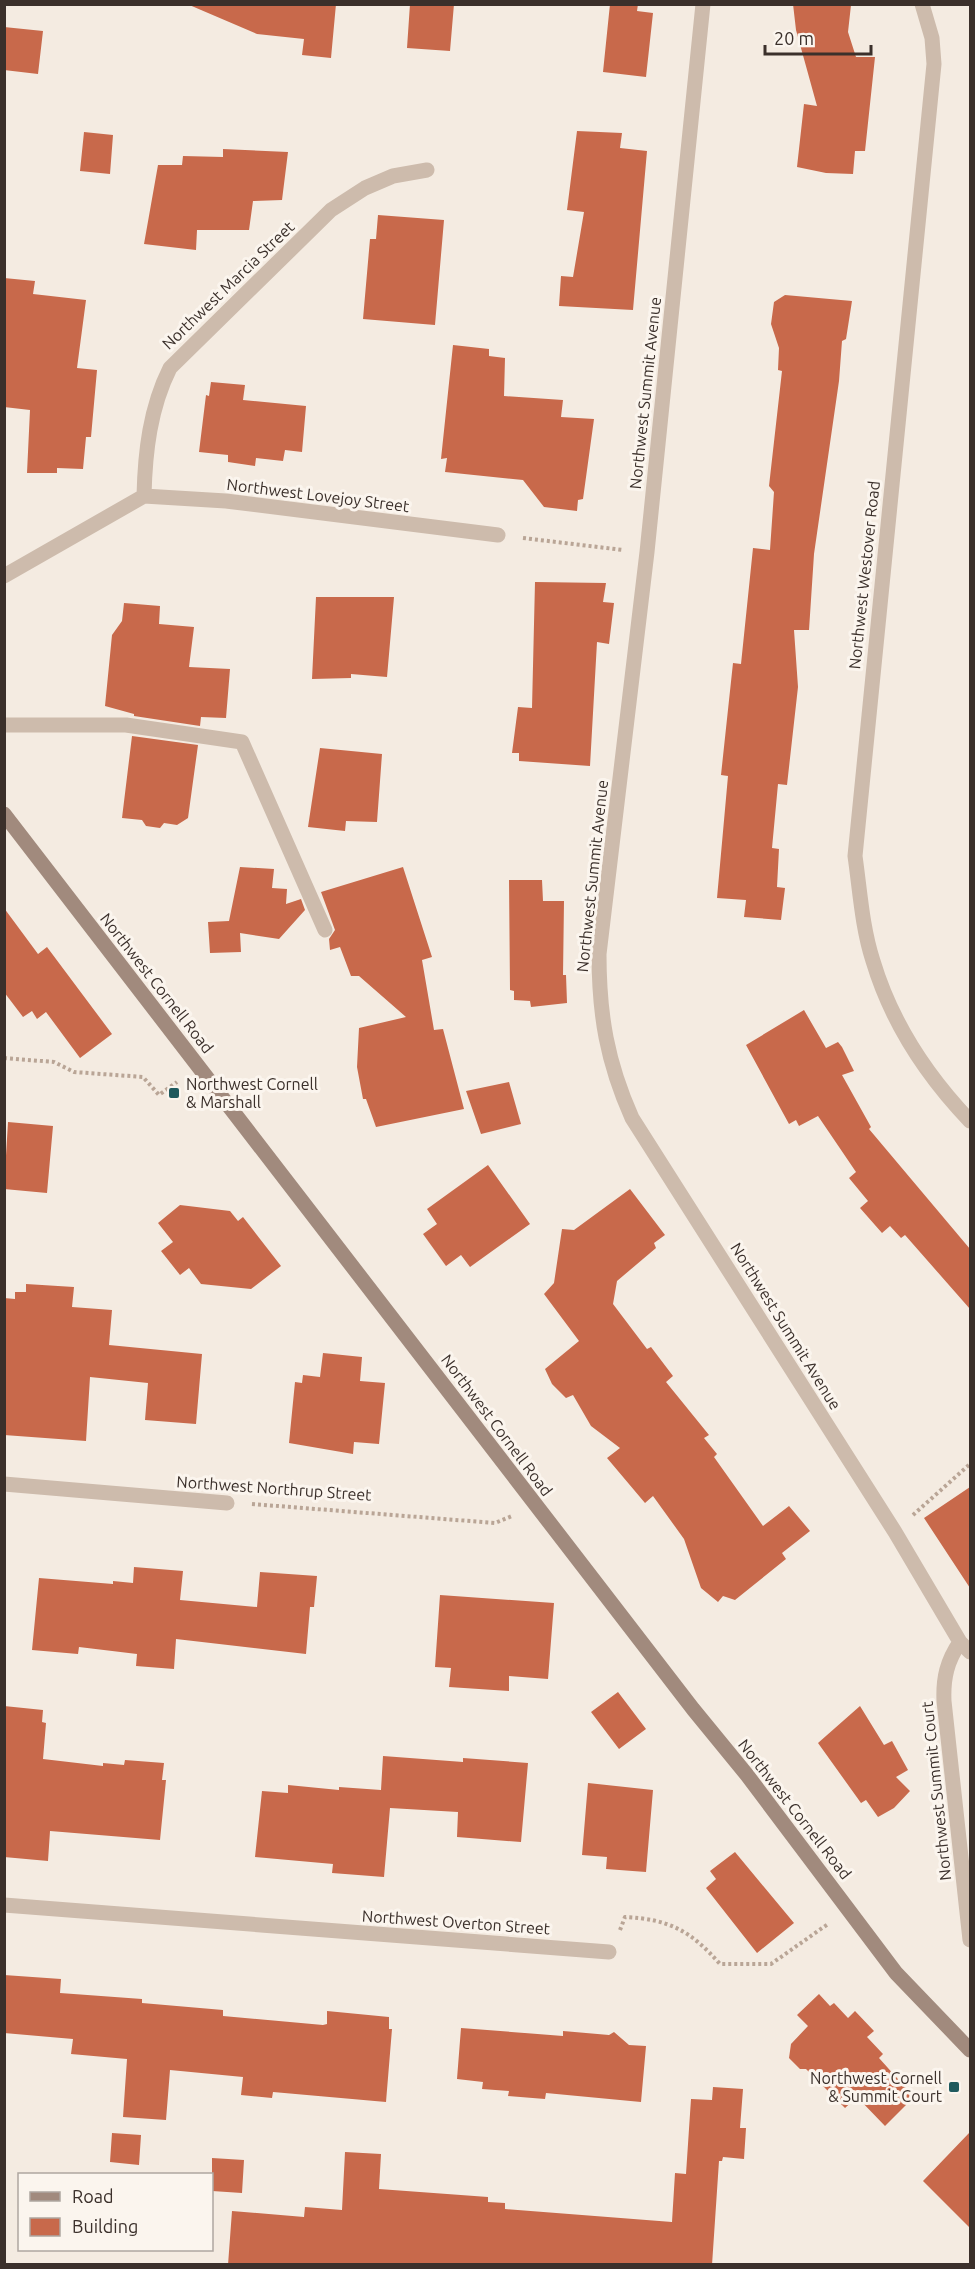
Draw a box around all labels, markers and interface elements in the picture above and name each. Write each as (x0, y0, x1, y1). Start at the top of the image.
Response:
scale bar (765, 18, 872, 56)
text: 20 m (774, 28, 814, 48)
street label: Northwest Marcia Street (158, 217, 298, 353)
street label: Northwest Summit Avenue (626, 296, 664, 490)
street label: Northwest Lovejoy Street (226, 475, 411, 515)
street label: Northwest Westover Road (845, 480, 883, 670)
street label: Northwest Summit Avenue (573, 779, 611, 973)
street label: Northwest Cornell Road (97, 909, 217, 1057)
place label: Northwest Cornell & Marshall (186, 1075, 318, 1111)
marker: Northwest Cornell & Marshall (167, 1086, 181, 1100)
street label: Northwest Summit Avenue (727, 1239, 845, 1413)
street label: Northwest Cornell Road (438, 1351, 556, 1499)
street label: Northwest Northrup Street (176, 1472, 373, 1504)
street label: Northwest Summit Court (918, 1700, 954, 1881)
street label: Northwest Cornell Road (735, 1735, 855, 1883)
street label: Northwest Overton Street (361, 1906, 551, 1938)
place label: Northwest Cornell & Summit Court (810, 2069, 943, 2105)
marker: Northwest Cornell & Summit Court (947, 2080, 961, 2094)
legend (18, 2173, 213, 2251)
text: Road (72, 2186, 114, 2206)
text: Building (72, 2216, 138, 2236)

